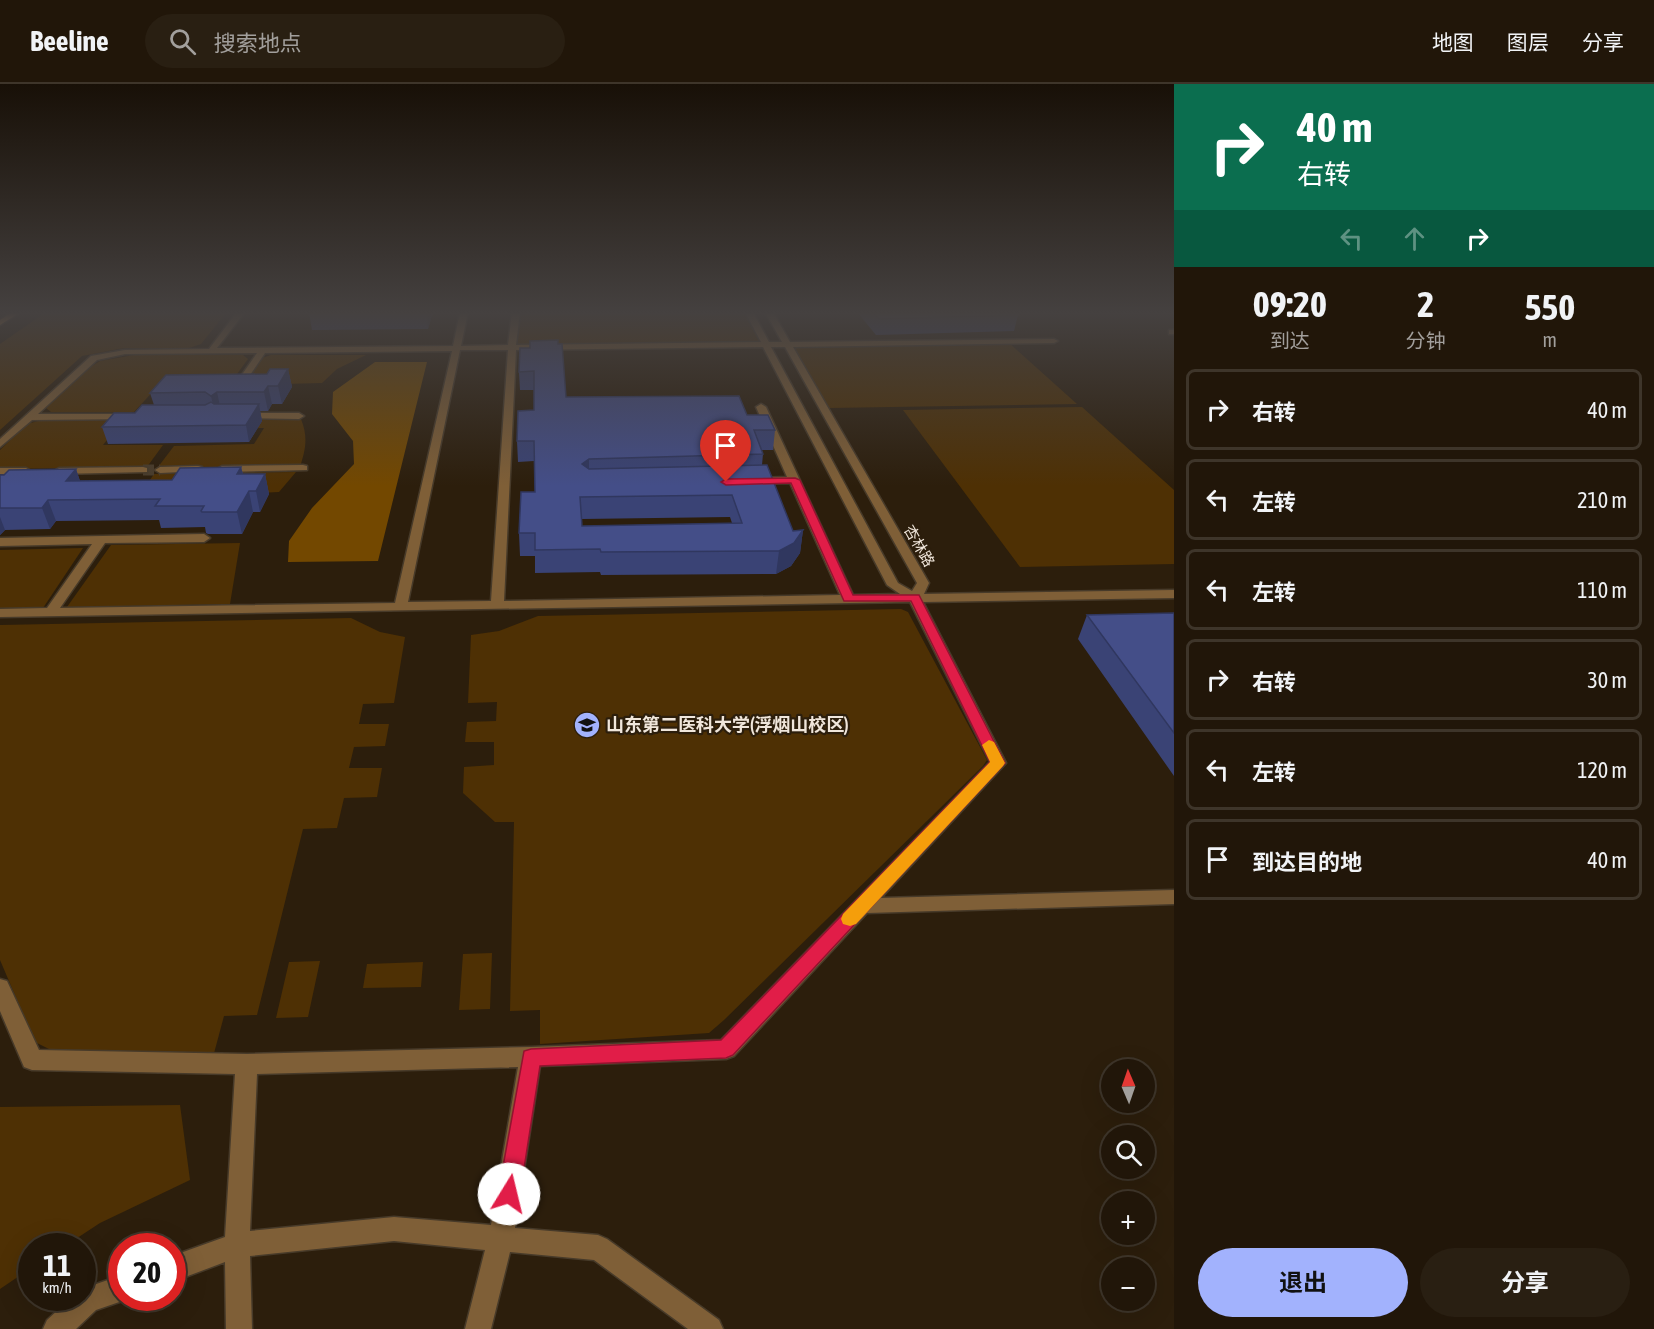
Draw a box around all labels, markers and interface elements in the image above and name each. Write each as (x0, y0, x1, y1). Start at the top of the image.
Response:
search box (145, 14, 565, 68)
text: Beeline (30, 25, 109, 57)
icon: search (166, 25, 199, 58)
text: 搜索地点 (214, 30, 302, 56)
text: 地图 (1432, 30, 1474, 54)
text: 图层 (1507, 30, 1549, 54)
text: 分享 (1582, 30, 1624, 54)
text: 40 m (1297, 103, 1372, 151)
icon: right (1198, 108, 1276, 186)
text: 右转 (1297, 159, 1351, 190)
icon: left (1335, 222, 1368, 255)
icon: ahead (1398, 222, 1431, 255)
icon: right (1461, 222, 1494, 255)
text: 09:20 (1253, 283, 1327, 325)
text: 2 (1417, 283, 1434, 325)
text: 550 (1524, 286, 1575, 328)
text: m (1543, 328, 1557, 351)
text: 到达 (1270, 329, 1310, 352)
text: 分钟 (1406, 329, 1446, 352)
icon: right (1201, 393, 1234, 426)
text: 40 m (1587, 397, 1627, 423)
text: 右转 (1252, 399, 1296, 425)
pin (700, 420, 751, 482)
icon: arrive (709, 429, 742, 462)
icon: left (1201, 483, 1234, 516)
text: 210 m (1577, 487, 1627, 513)
text: 左转 (1252, 489, 1296, 515)
street label: 杏林路 (901, 522, 938, 569)
icon: left (1201, 573, 1234, 606)
text: 110 m (1577, 577, 1627, 603)
text: 左转 (1252, 579, 1296, 605)
icon: right (1201, 663, 1234, 696)
text: 30 m (1587, 667, 1627, 693)
text: 右转 (1252, 669, 1296, 695)
school or university icon: 山东第二医科大学(浮烟山校区) (572, 710, 602, 740)
place label: 山东第二医科大学(浮烟山校区) (606, 714, 849, 735)
icon: left (1201, 753, 1234, 786)
text: 120 m (1577, 757, 1627, 783)
text: 左转 (1252, 759, 1296, 785)
icon: arrive (1201, 843, 1234, 876)
text: 40 m (1587, 847, 1627, 873)
text: 到达目的地 (1252, 849, 1362, 875)
north arrow (1101, 1059, 1155, 1113)
map controls (1101, 1059, 1155, 1311)
button: search (1101, 1125, 1155, 1179)
position arrow (477, 1162, 541, 1226)
button: + (1101, 1191, 1155, 1245)
speed limit sign: 20 (108, 1233, 186, 1311)
text: 11 (43, 1248, 71, 1282)
button: 退出 (1198, 1248, 1408, 1317)
button: 分享 (1420, 1248, 1630, 1317)
button: − (1101, 1257, 1155, 1311)
text: km/h (42, 1279, 72, 1296)

